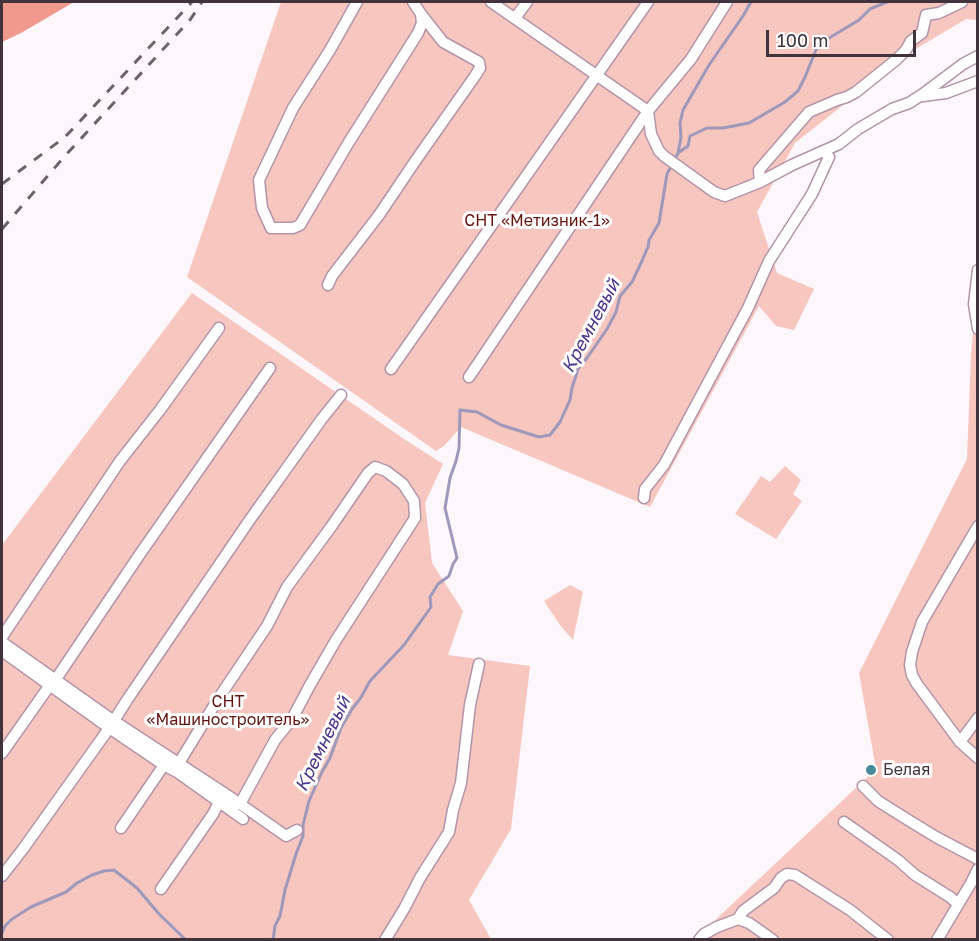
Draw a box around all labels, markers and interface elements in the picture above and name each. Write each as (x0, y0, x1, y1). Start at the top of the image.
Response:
scale bar (769, 18, 919, 56)
text: 100 m (777, 29, 828, 51)
park label: СНТ «Метизник-1» (464, 211, 610, 231)
water label: Кремневый (557, 276, 625, 376)
park label: СНТ «Машиностроитель» (147, 692, 309, 730)
water label: Кремневый (291, 693, 355, 795)
place label: Белая (883, 760, 930, 780)
marker: Белая (864, 763, 878, 777)

